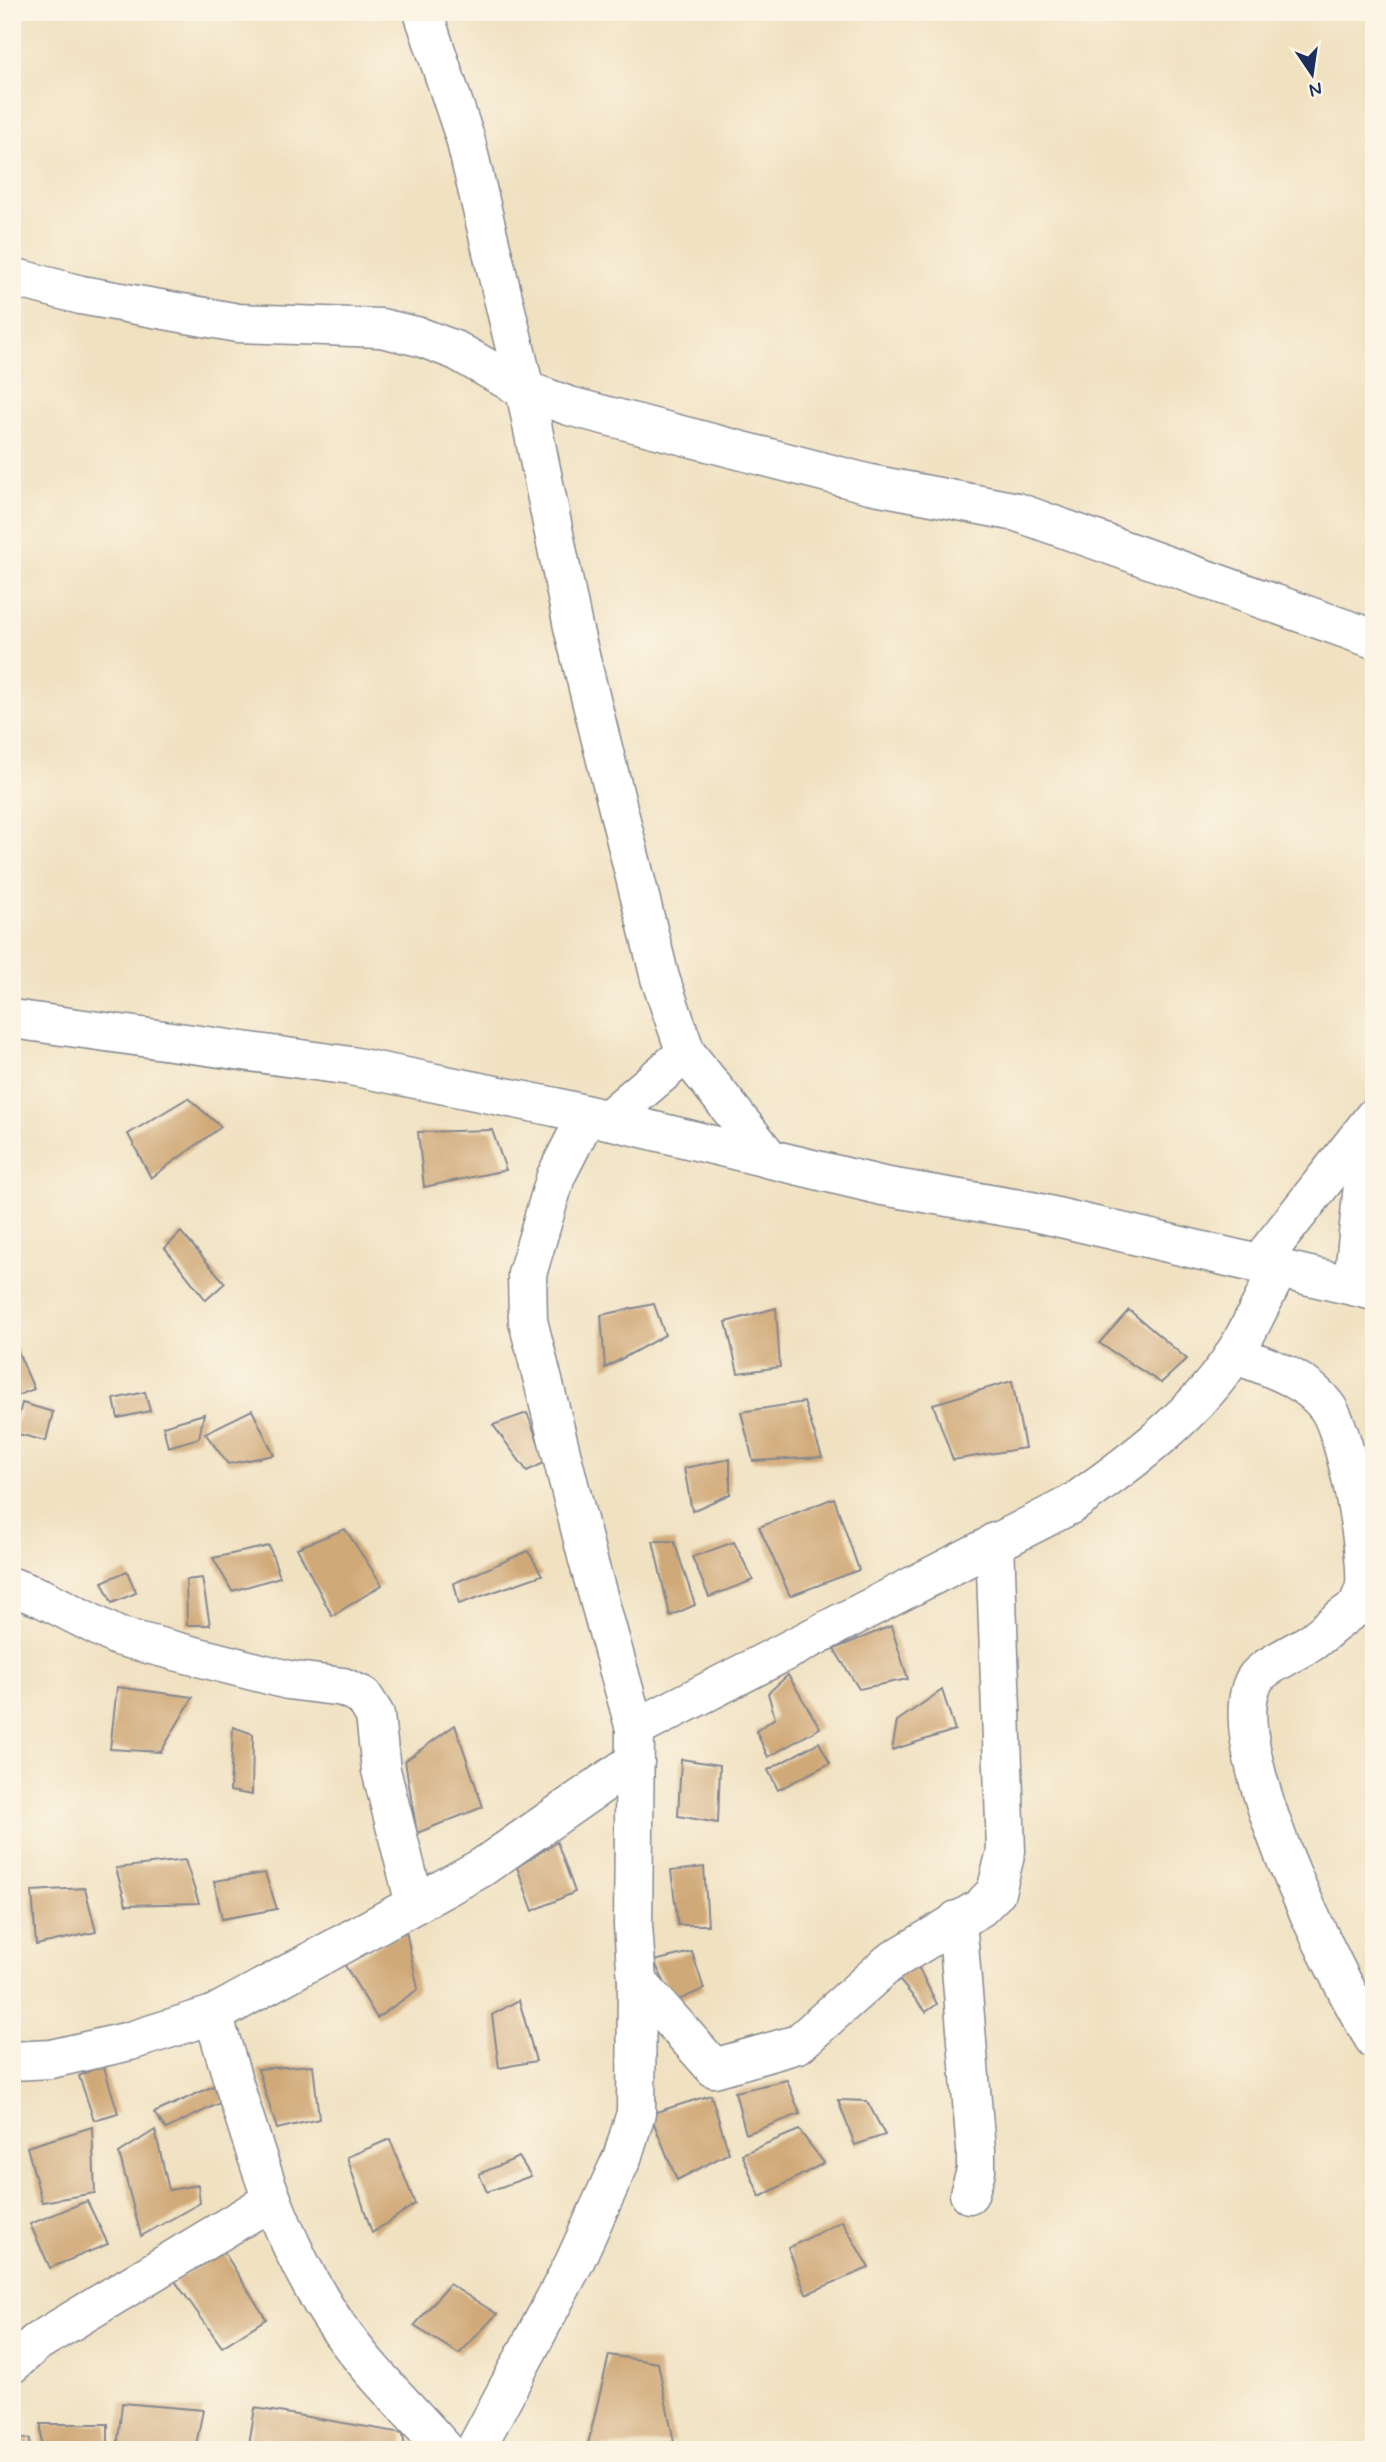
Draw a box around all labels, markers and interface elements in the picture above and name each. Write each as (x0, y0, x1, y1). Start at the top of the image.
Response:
north arrow (1278, 38, 1348, 108)
text: N (1307, 75, 1324, 103)

